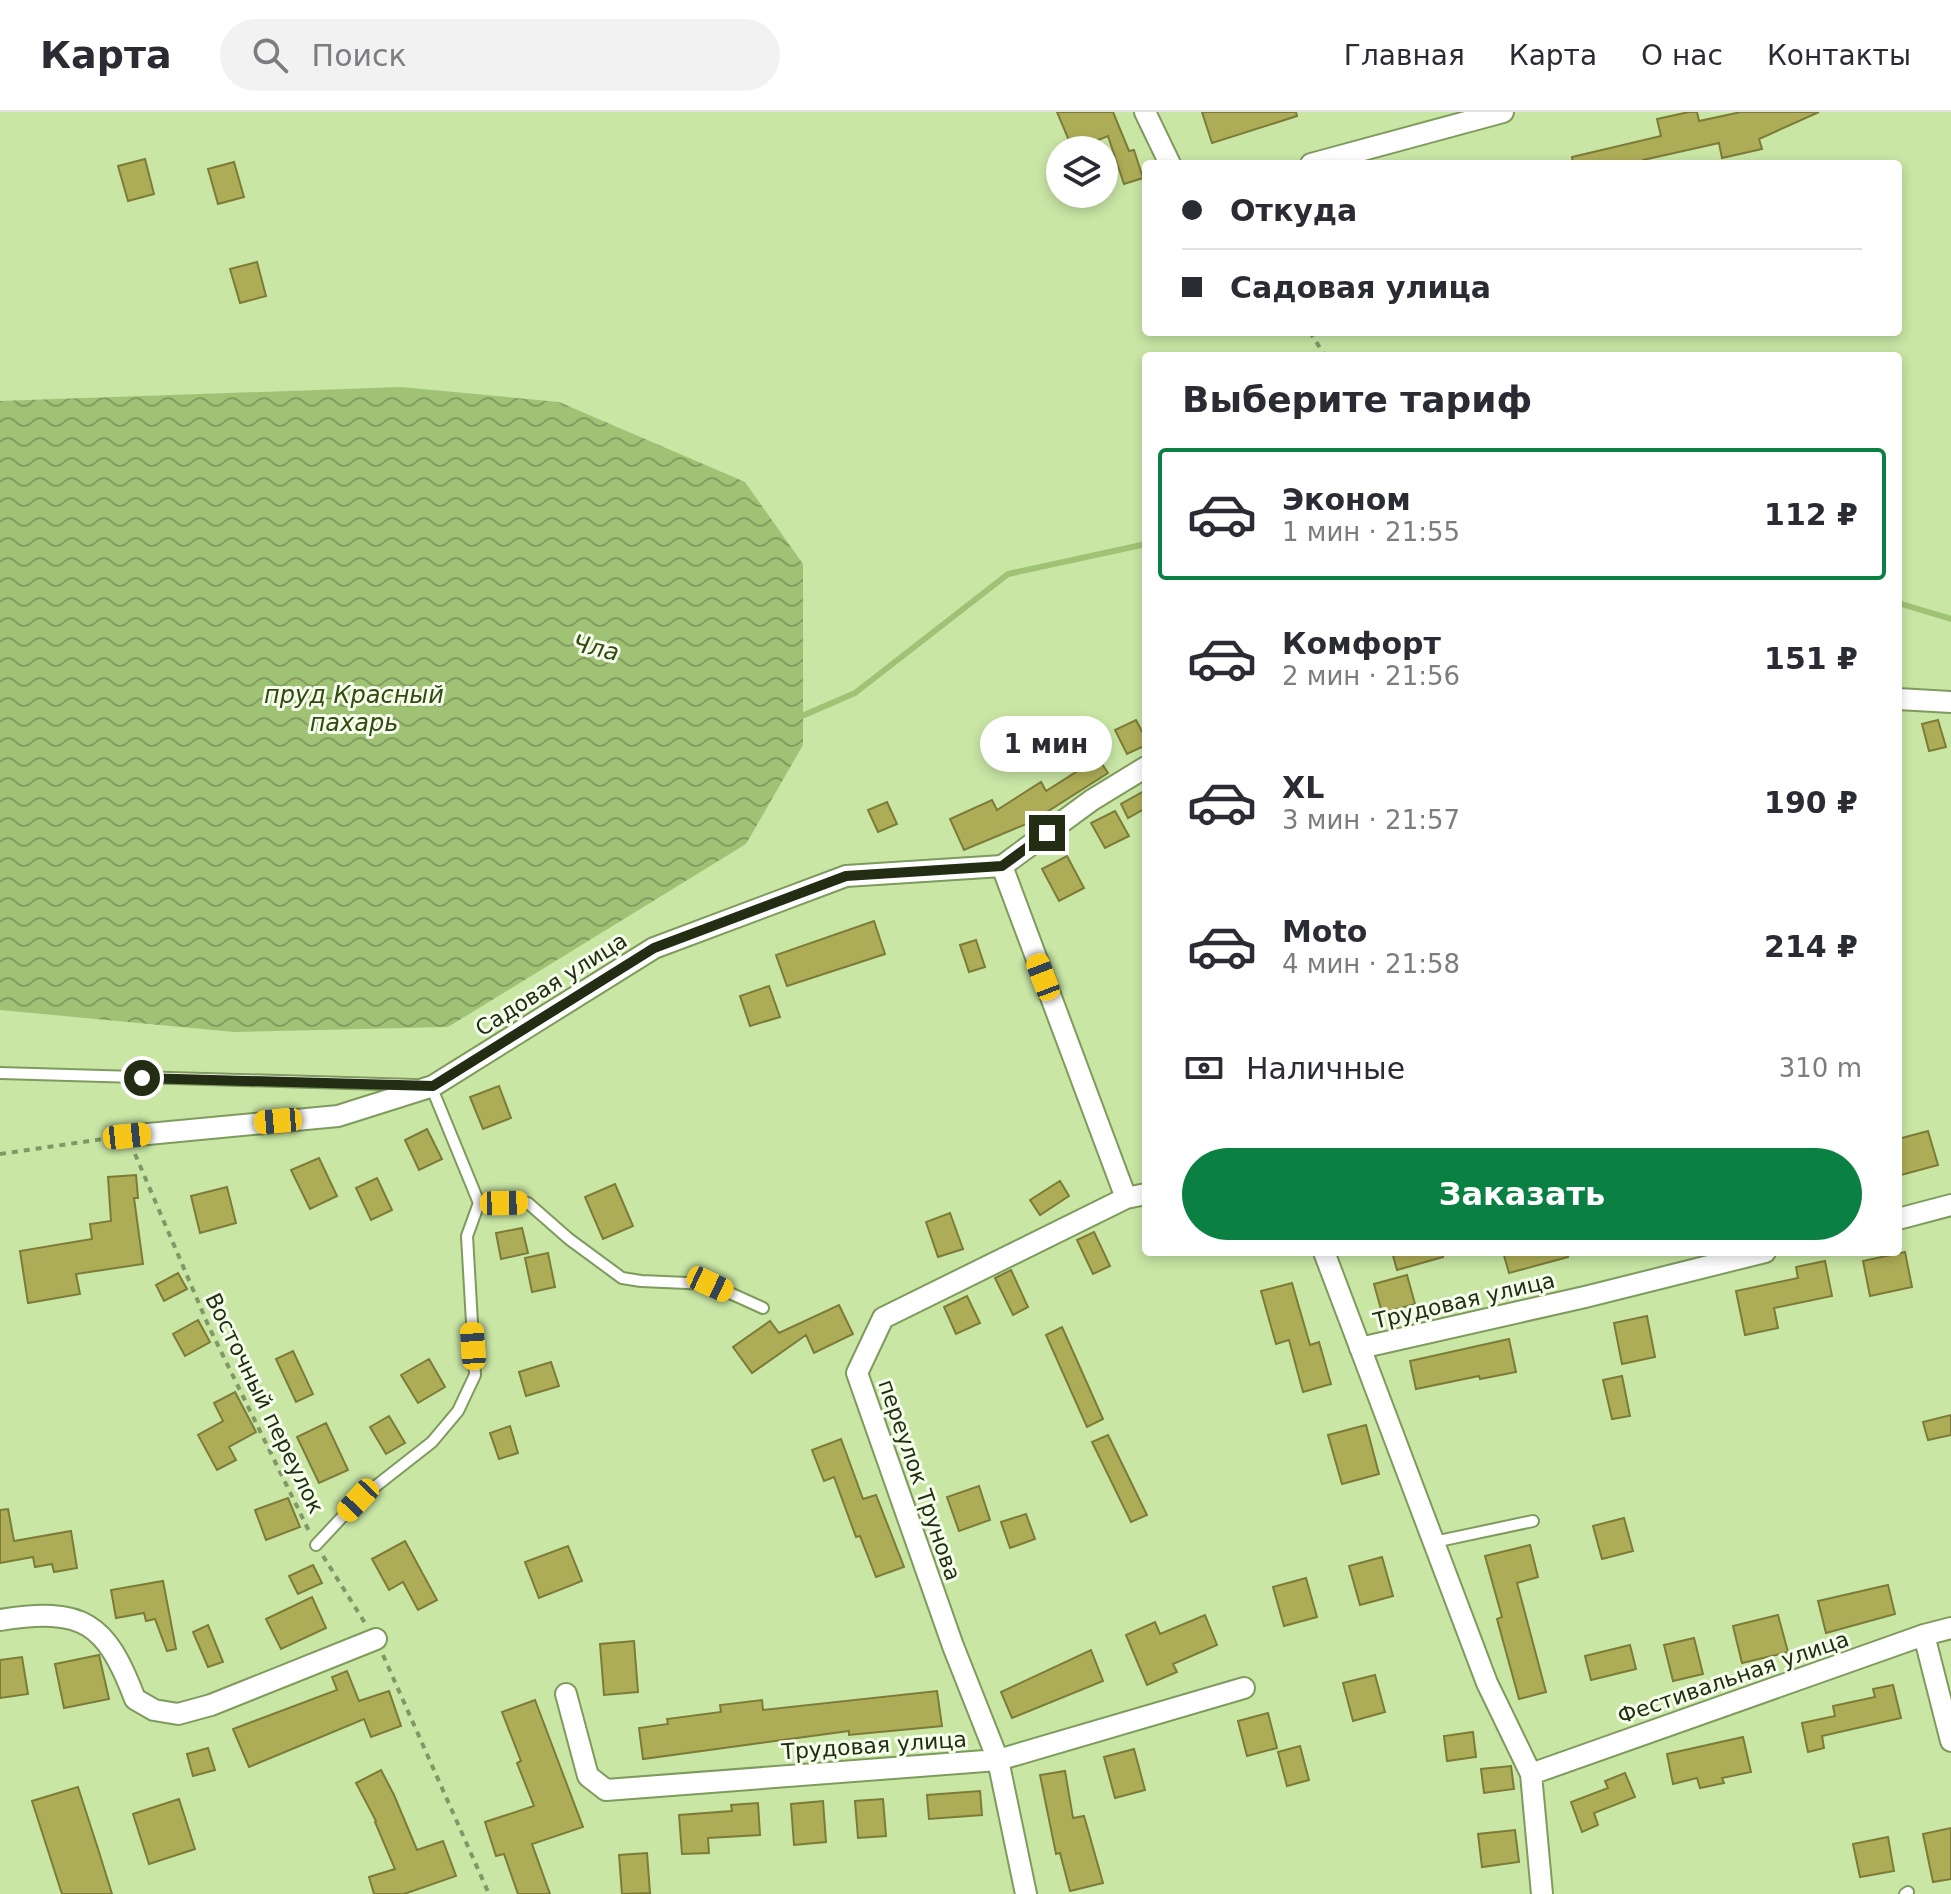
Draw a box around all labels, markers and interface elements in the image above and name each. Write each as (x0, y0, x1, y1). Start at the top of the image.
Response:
search box (220, 19, 780, 91)
text: Карта (40, 33, 172, 77)
icon: search (248, 33, 292, 77)
text: Поиск (312, 38, 407, 73)
text: Главная (1344, 39, 1465, 72)
text: Карта (1509, 39, 1597, 72)
text: О нас (1641, 39, 1723, 72)
text: Контакты (1767, 39, 1911, 72)
map controls (1046, 136, 1118, 208)
button: layers (1046, 136, 1118, 208)
text: Откуда (1230, 193, 1357, 228)
text: Садовая улица (1230, 270, 1491, 305)
text: Выберите тариф (1182, 379, 1532, 420)
icon: car (1186, 478, 1258, 550)
text: Эконом (1282, 482, 1411, 517)
text: 112 ₽ (1764, 497, 1858, 532)
text: 1 мин · 21:55 (1282, 517, 1460, 547)
icon: car (1186, 622, 1258, 694)
text: Комфорт (1282, 626, 1441, 661)
water label: Чла (570, 629, 622, 667)
text: 151 ₽ (1764, 641, 1858, 676)
text: 2 мин · 21:56 (1282, 661, 1460, 691)
water label: пруд Красный пахарь (264, 681, 444, 737)
callout: 1 мин (981, 717, 1113, 773)
text: 1 мин (1004, 729, 1088, 759)
icon: car (1186, 766, 1258, 838)
text: XL (1282, 770, 1324, 805)
text: 190 ₽ (1764, 785, 1858, 820)
text: 3 мин · 21:57 (1282, 805, 1460, 835)
route end (1029, 815, 1065, 851)
icon: car (1186, 910, 1258, 982)
text: Moto (1282, 914, 1367, 949)
street label: Садовая улица (471, 928, 632, 1041)
text: 214 ₽ (1764, 929, 1858, 964)
text: 4 мин · 21:58 (1282, 949, 1460, 979)
car (1023, 950, 1063, 1004)
icon: cash (1182, 1046, 1226, 1090)
text: Наличные (1246, 1051, 1405, 1086)
text: 310 m (1779, 1053, 1862, 1083)
route start (124, 1060, 160, 1096)
car (253, 1107, 303, 1135)
car (102, 1122, 152, 1150)
button: Заказать (1182, 1148, 1862, 1240)
car (480, 1191, 528, 1215)
car (683, 1263, 737, 1305)
street label: Трудовая улица (1370, 1267, 1557, 1334)
street label: Восточный переулок (200, 1289, 329, 1518)
car (459, 1321, 487, 1371)
street label: переулок Трунова (873, 1376, 966, 1584)
car (333, 1474, 383, 1526)
street label: Фестивальная улица (1614, 1626, 1852, 1729)
street label: Трудовая улица (780, 1727, 967, 1765)

